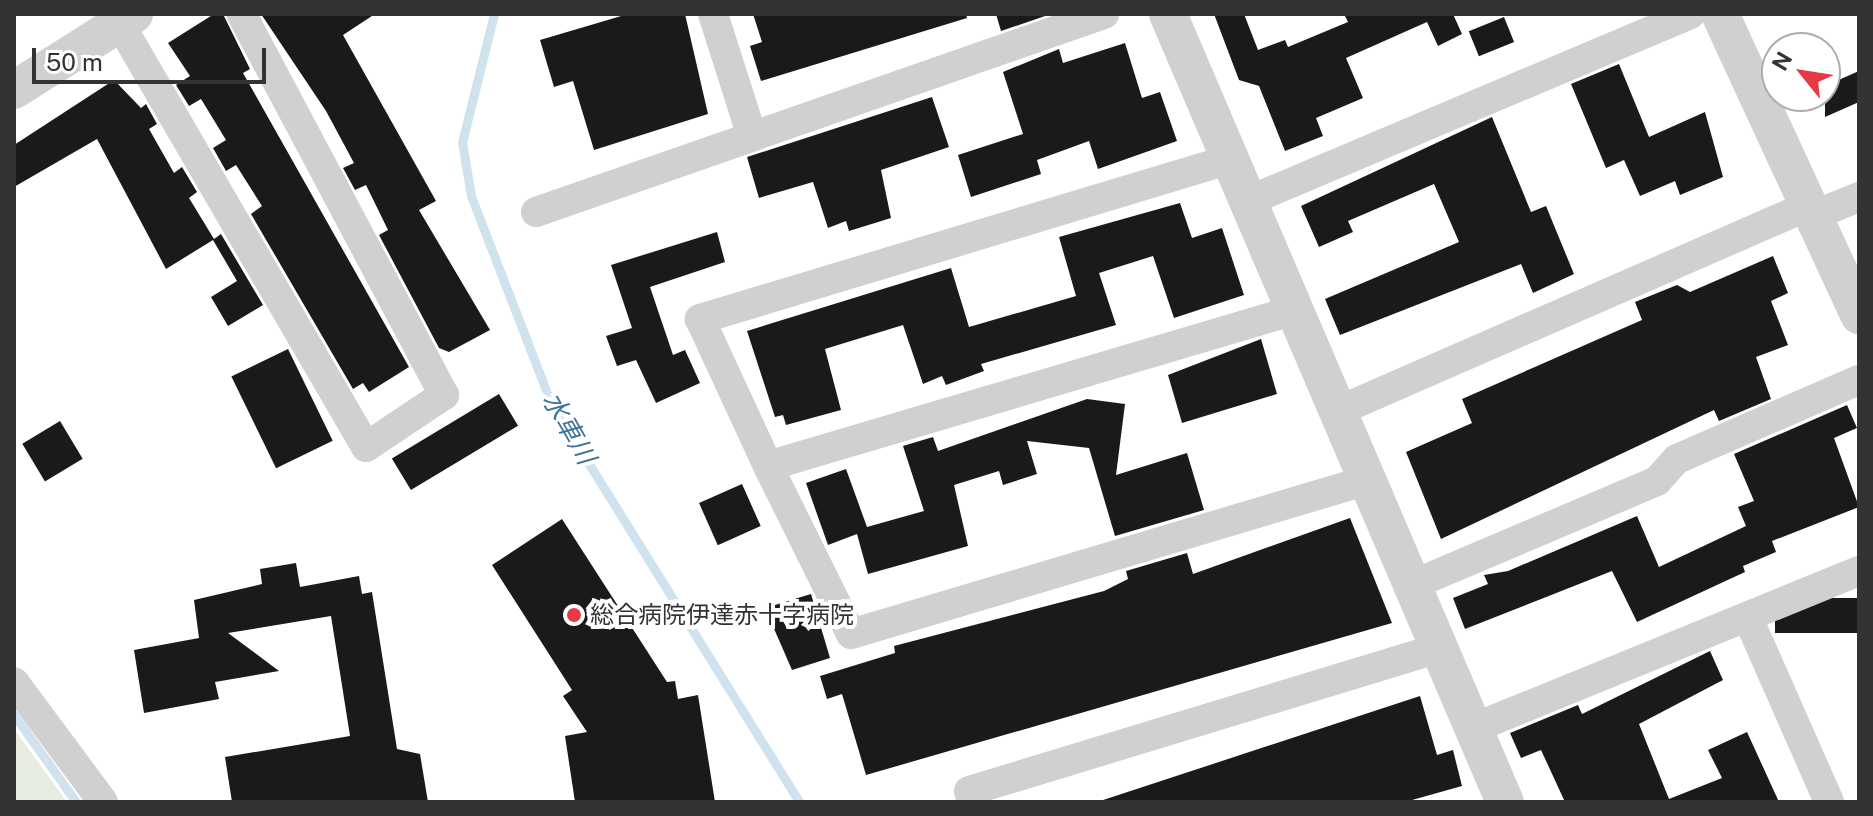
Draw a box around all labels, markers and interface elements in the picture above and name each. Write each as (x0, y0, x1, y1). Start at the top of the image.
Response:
scale bar (36, 32, 270, 82)
north arrow (1761, 32, 1841, 112)
text: N (1766, 47, 1798, 75)
text: 50 m (46, 48, 103, 76)
water label: 水車川 (536, 386, 602, 470)
place label: 総合病院伊達赤十字病院 (590, 601, 854, 629)
marker: 総合病院伊達赤十字病院 (565, 606, 583, 624)

